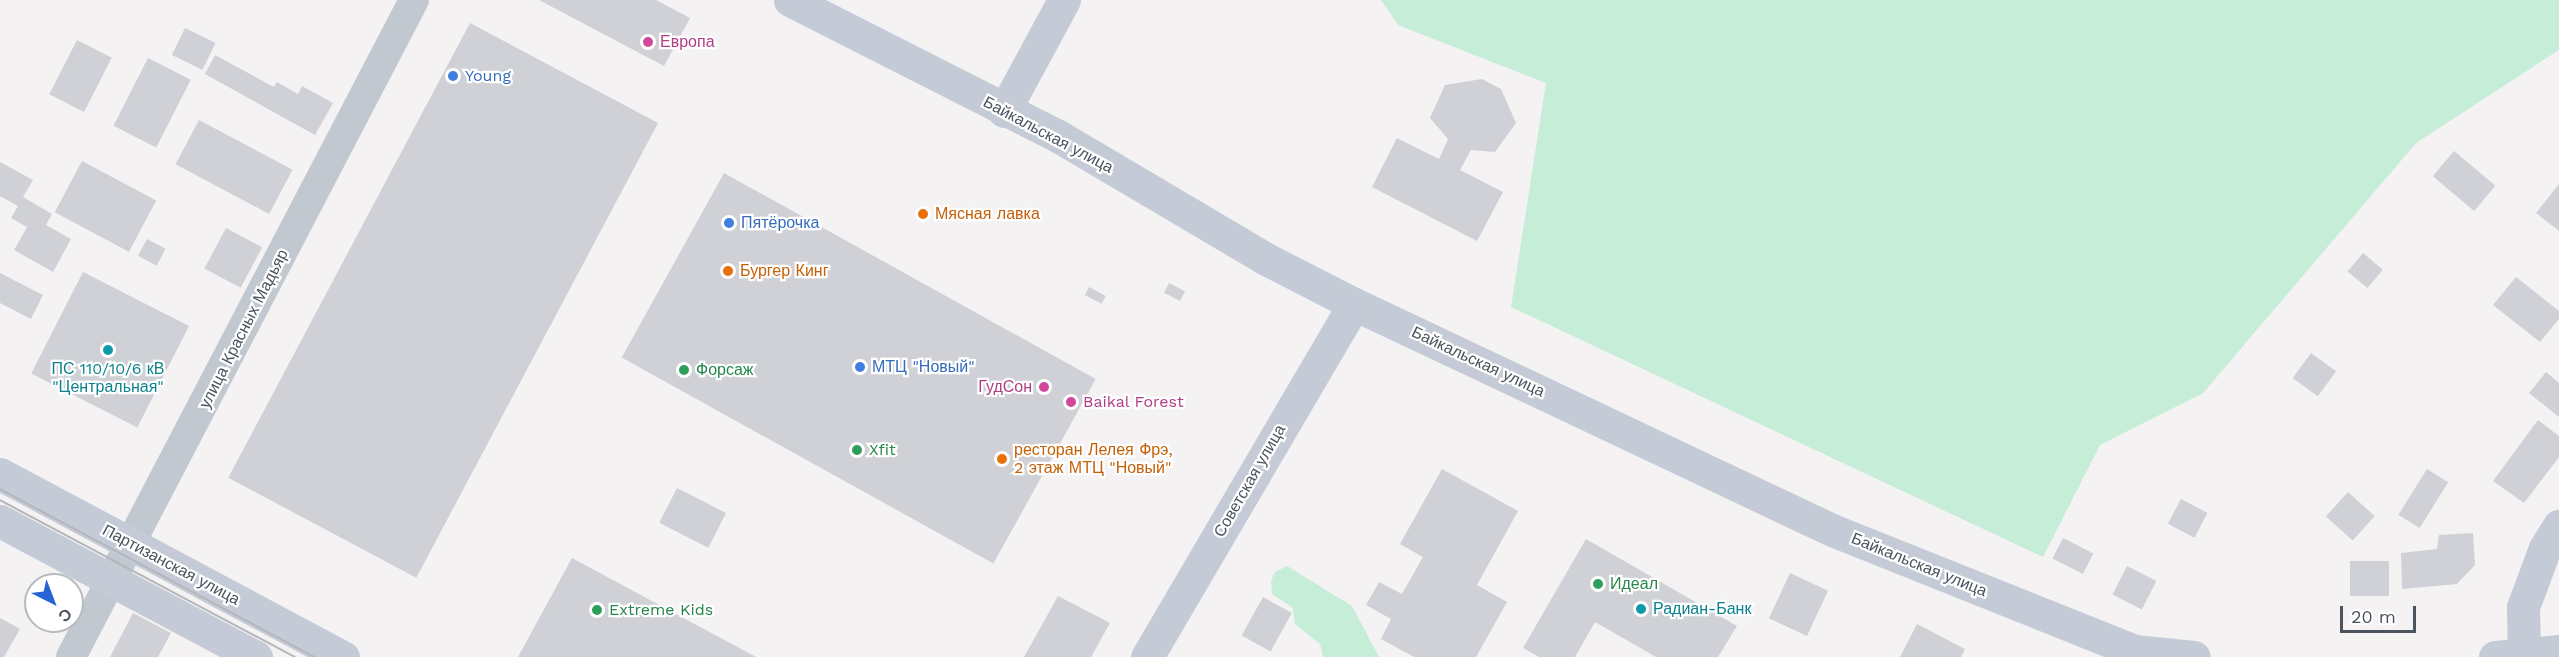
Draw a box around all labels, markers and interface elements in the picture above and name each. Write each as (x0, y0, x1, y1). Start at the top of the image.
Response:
place label: Европа (660, 32, 715, 52)
marker: Европа (641, 35, 655, 49)
place label: Young (465, 66, 511, 86)
marker: Young (446, 69, 460, 83)
street label: Байкальская улица (980, 93, 1116, 177)
place label: Мясная лавка (935, 204, 1040, 224)
marker: Мясная лавка (916, 207, 930, 221)
place label: Пятёрочка (741, 213, 819, 233)
marker: Пятёрочка (722, 216, 736, 230)
street label: улица Красных Мадьяр (195, 246, 293, 412)
place label: Бургер Кинг (740, 261, 829, 281)
marker: Бургер Кинг (721, 264, 735, 278)
street label: Байкальская улица (1408, 323, 1548, 401)
marker: ПС 110/10/6 кВ "Центральная" (101, 343, 115, 357)
place label: МТЦ "Новый" (872, 357, 975, 377)
place label: ПС 110/10/6 кВ "Центральная" (51, 359, 165, 397)
place label: Форсаж (696, 360, 754, 380)
marker: МТЦ "Новый" (853, 360, 867, 374)
marker: Форсаж (677, 363, 691, 377)
place label: ГудСон (978, 377, 1032, 397)
marker: ГудСон (1037, 380, 1051, 394)
place label: Baikal Forest (1083, 392, 1184, 412)
marker: Baikal Forest (1064, 395, 1078, 409)
street label: Советская улица (1210, 421, 1290, 541)
place label: Xfit (869, 440, 896, 460)
place label: ресторан Лелея Фрэ, 2 этаж МТЦ "Новый" (1014, 440, 1173, 478)
marker: Xfit (850, 443, 864, 457)
marker: ресторан Лелея Фрэ, 2 этаж МТЦ "Новый" (995, 452, 1009, 466)
street label: Партизанская улица (99, 521, 243, 609)
street label: Байкальская улица (1848, 529, 1990, 601)
north arrow (24, 573, 84, 633)
place label: Идеал (1610, 574, 1658, 594)
marker: Идеал (1591, 577, 1605, 591)
scale bar (2343, 594, 2420, 632)
place label: Радиан-Банк (1653, 599, 1751, 619)
place label: Extreme Kids (609, 600, 713, 620)
marker: Радиан-Банк (1634, 602, 1648, 616)
marker: Extreme Kids (590, 603, 604, 617)
text: С (54, 604, 76, 626)
text: 20 m (2351, 606, 2396, 627)

